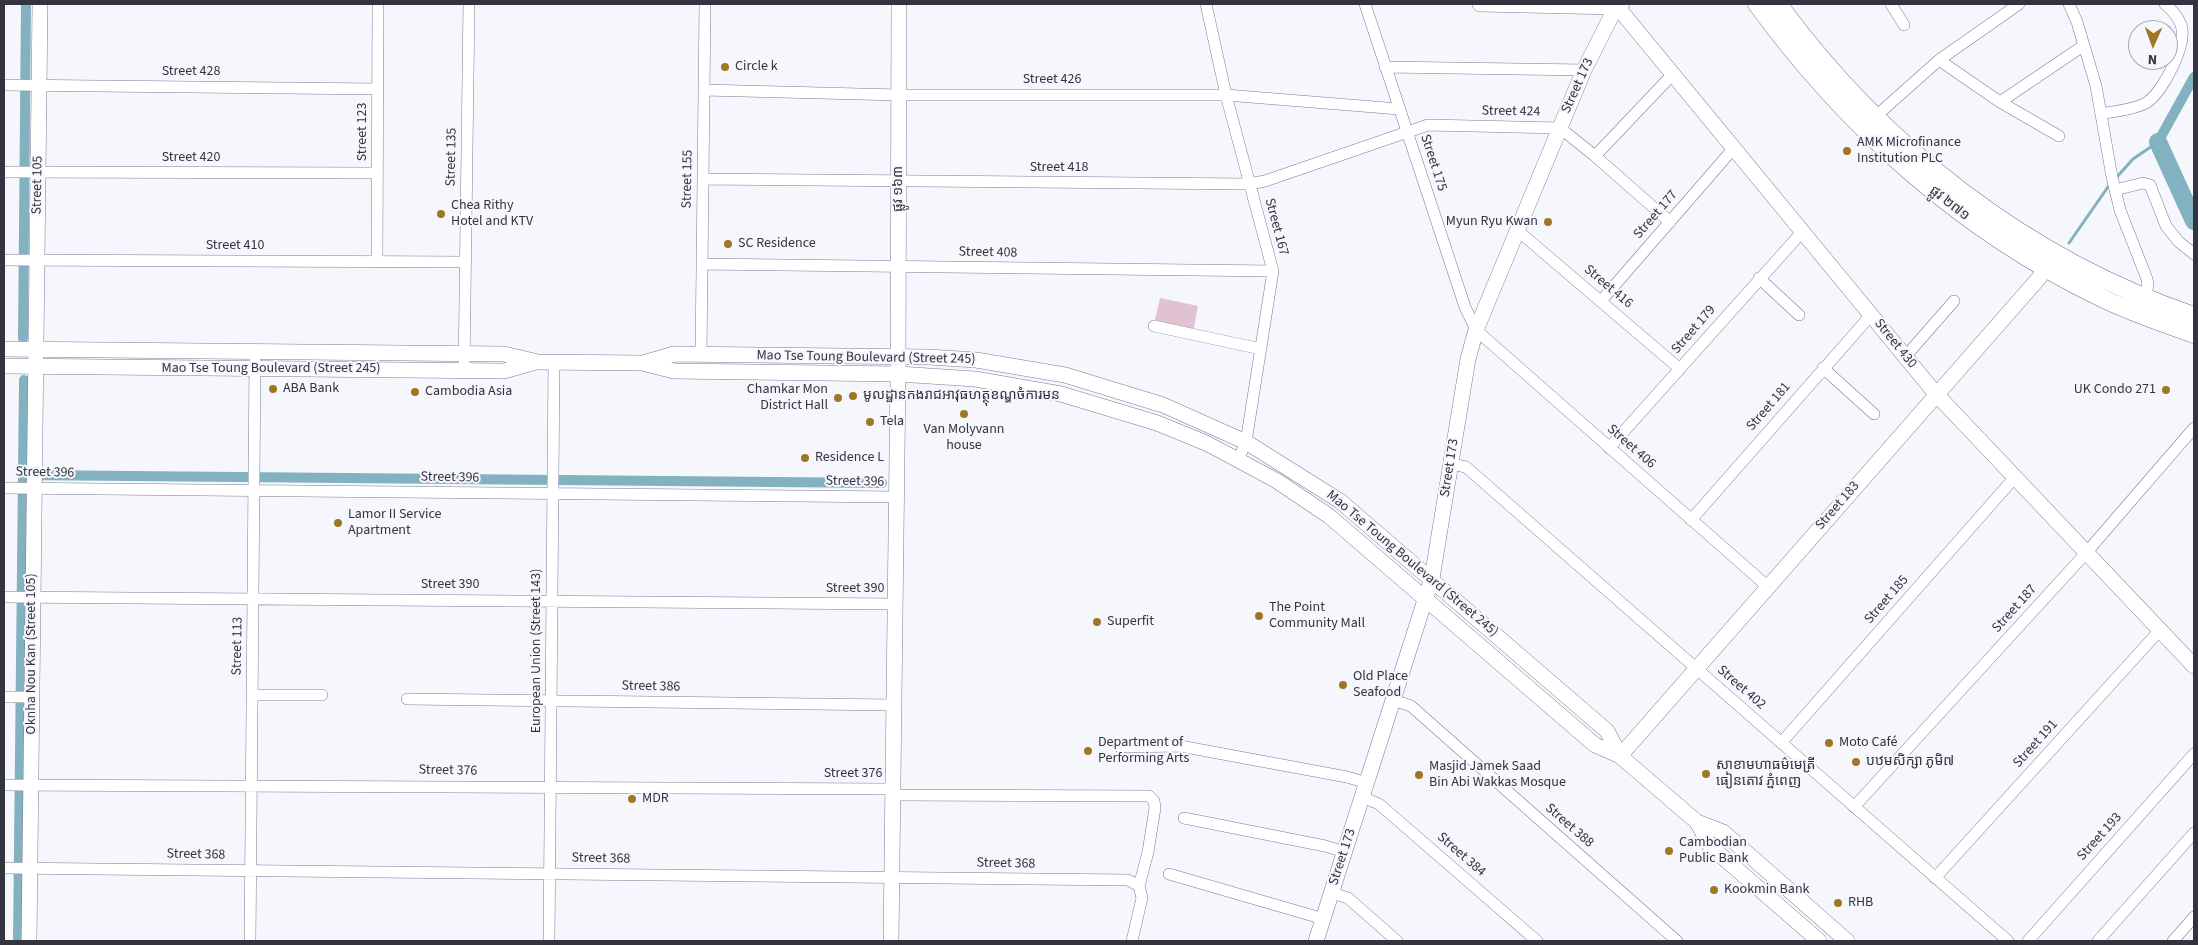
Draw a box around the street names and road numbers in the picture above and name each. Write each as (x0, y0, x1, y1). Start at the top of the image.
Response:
street label: Street 173 (1558, 56, 1598, 116)
street label: Street 428 (162, 64, 220, 80)
street label: Street 426 (1023, 72, 1081, 88)
street label: Street 123 (355, 103, 371, 161)
street label: Street 424 (1481, 103, 1541, 121)
street label: Street 135 (443, 127, 461, 187)
street label: Street 175 (1416, 132, 1450, 194)
street label: Street 155 (679, 149, 697, 209)
street label: Street 420 (162, 150, 220, 166)
street label: Street 105 (29, 155, 47, 215)
street label: Street 418 (1030, 160, 1088, 176)
street label: ផ្លូវ ១៦៣ (891, 166, 907, 212)
street label: ផ្លូវ ២៧១ (1925, 183, 1973, 225)
street label: Street 177 (1630, 187, 1682, 243)
street label: Street 167 (1260, 196, 1292, 258)
street label: Street 410 (206, 238, 264, 254)
street label: Street 408 (958, 244, 1018, 262)
street label: Street 416 (1580, 262, 1636, 312)
street label: Street 179 (1668, 302, 1720, 358)
street label: Street 430 (1870, 316, 1920, 372)
street label: Mao Tse Toung Boulevard (Street 245) (756, 348, 976, 368)
street label: Mao Tse Toung Boulevard (Street 245) (161, 361, 381, 377)
street label: Street 181 (1743, 379, 1795, 435)
street label: Street 406 (1603, 421, 1659, 473)
street label: Street 173 (1437, 438, 1463, 498)
street label: Street 396 (15, 464, 75, 482)
street label: Street 396 (420, 469, 480, 487)
street label: Street 396 (825, 473, 885, 491)
street label: Street 183 (1812, 478, 1864, 534)
street label: Mao Tse Toung Boulevard (Street 245) (1323, 487, 1501, 641)
street label: European Union (Street 143) (529, 569, 545, 733)
street label: Street 185 (1861, 572, 1913, 628)
street label: Oknha Nou Kan (Street 105) (24, 573, 40, 735)
street label: Street 390 (421, 577, 479, 593)
street label: Street 390 (826, 581, 884, 597)
street label: Street 187 (1989, 582, 2041, 636)
street label: Street 113 (229, 616, 247, 676)
street label: Street 402 (1713, 662, 1769, 714)
street label: Street 386 (621, 678, 681, 696)
street label: Street 191 (2010, 717, 2062, 771)
street label: Street 376 (418, 762, 478, 780)
street label: Street 376 (824, 766, 882, 782)
street label: Street 388 (1541, 800, 1597, 852)
street label: Street 193 (2074, 810, 2126, 864)
street label: Street 173 (1326, 826, 1360, 888)
street label: Street 384 (1433, 829, 1489, 881)
street label: Street 368 (166, 846, 226, 864)
street label: Street 368 (571, 850, 631, 868)
street label: Street 368 (976, 855, 1036, 873)

